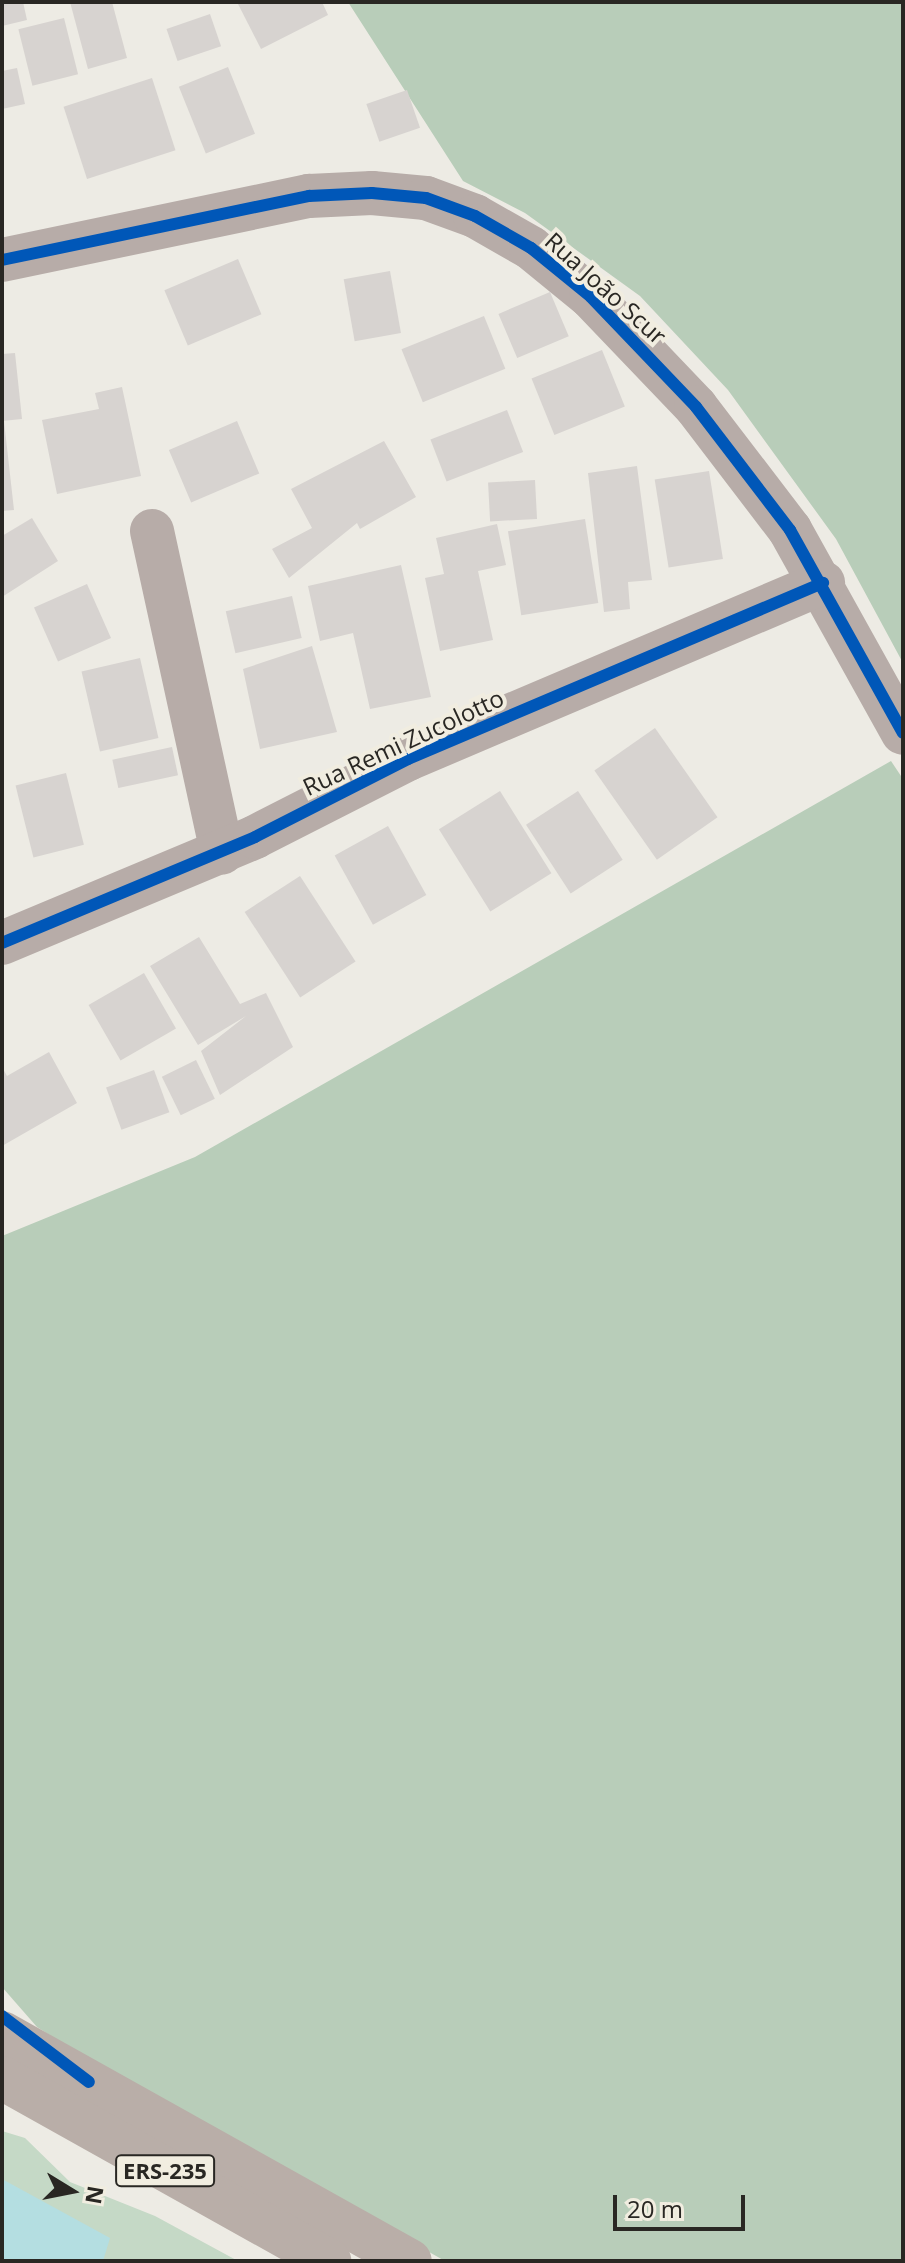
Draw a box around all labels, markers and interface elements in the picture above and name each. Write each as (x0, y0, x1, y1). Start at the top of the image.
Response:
street label: Rua João Scur (539, 226, 673, 350)
street label: Rua Remi Zucolotto (298, 683, 508, 801)
north arrow (32, 2151, 112, 2231)
road number: ERS-235 (115, 2153, 215, 2189)
scale bar (617, 2179, 749, 2229)
text: N (79, 2184, 112, 2207)
text: 20 m (627, 2192, 683, 2225)

